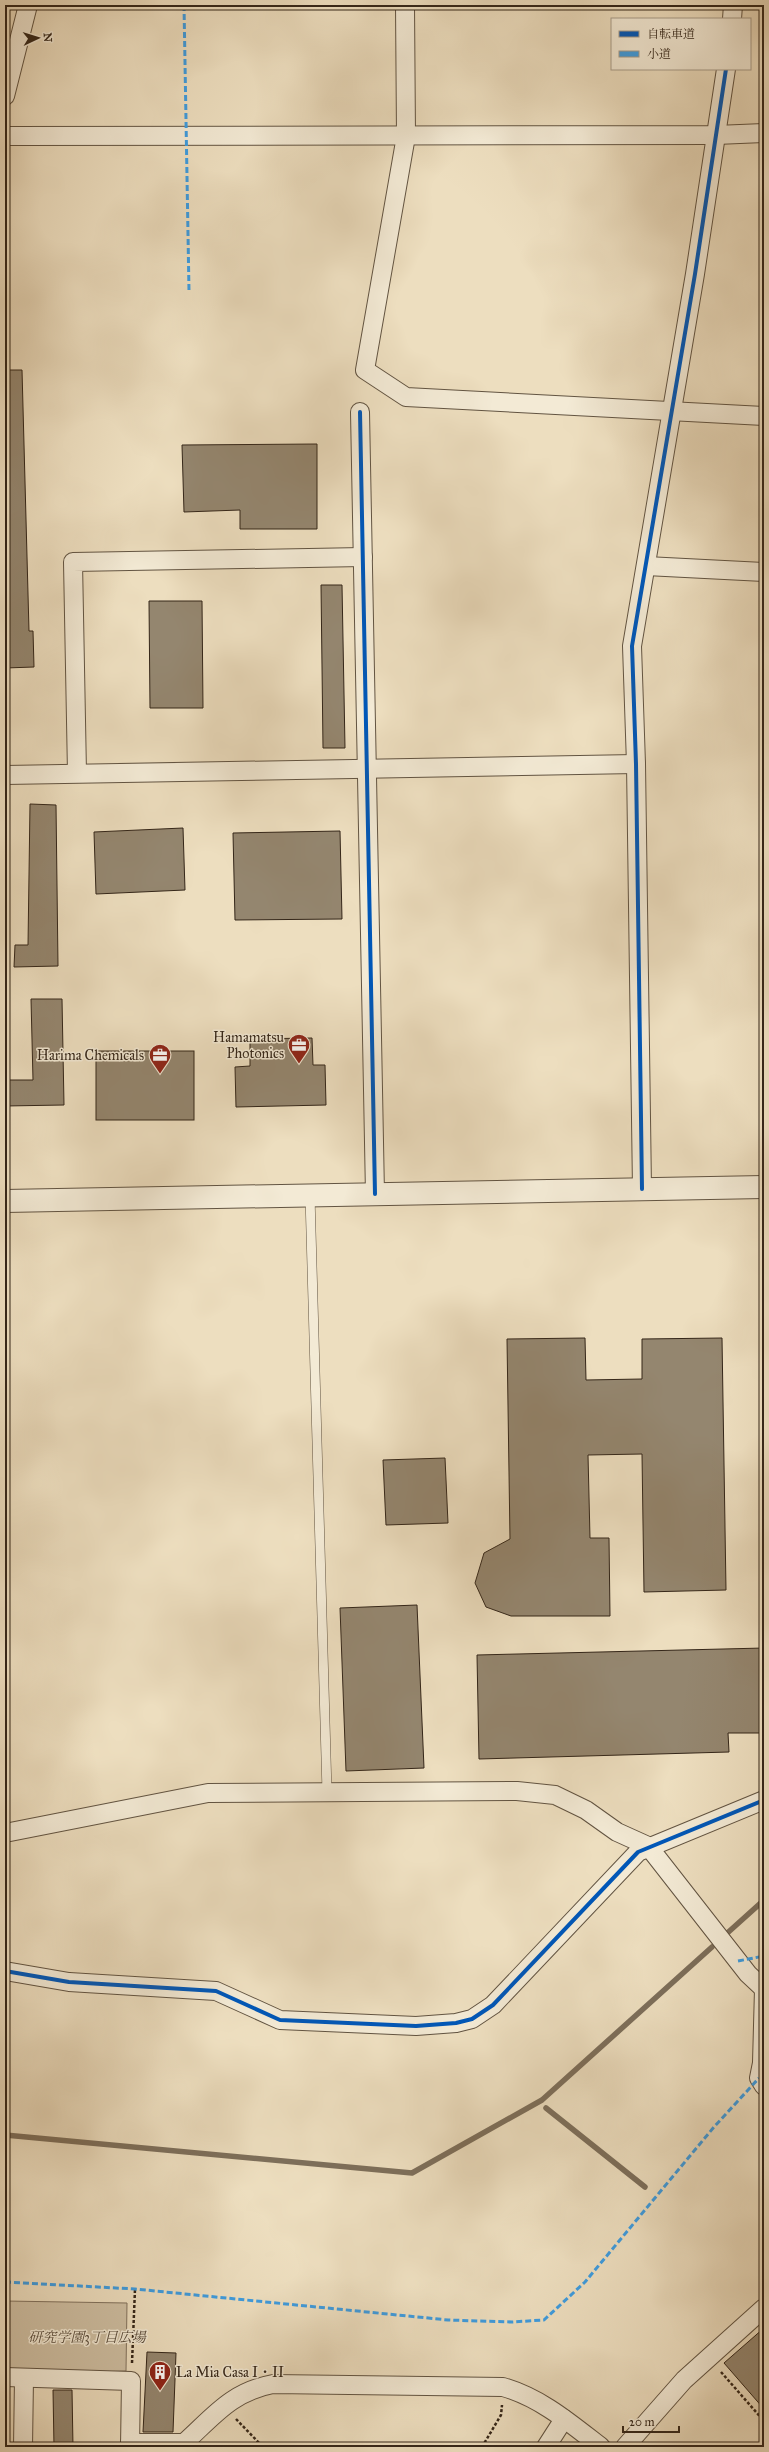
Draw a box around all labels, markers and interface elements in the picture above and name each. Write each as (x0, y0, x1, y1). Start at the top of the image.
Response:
north arrow (18, 18, 58, 58)
legend (611, 18, 751, 70)
text: 自転車道 (647, 27, 695, 41)
text: N (41, 32, 54, 43)
text: 小道 (647, 47, 671, 61)
place label: Hamamatsu Photonics (213, 1029, 285, 1062)
office icon: Hamamatsu Photonics (286, 1032, 312, 1065)
office icon: Harima Chemicals (147, 1042, 173, 1075)
place label: Harima Chemicals (37, 1047, 144, 1064)
park label: 研究学園3丁目広場 (28, 2329, 148, 2346)
building icon: La Mia Casa I・II (147, 2359, 173, 2392)
place label: La Mia Casa I・II (176, 2364, 284, 2381)
scale bar (623, 2408, 679, 2434)
text: 20 m (629, 2415, 655, 2429)

